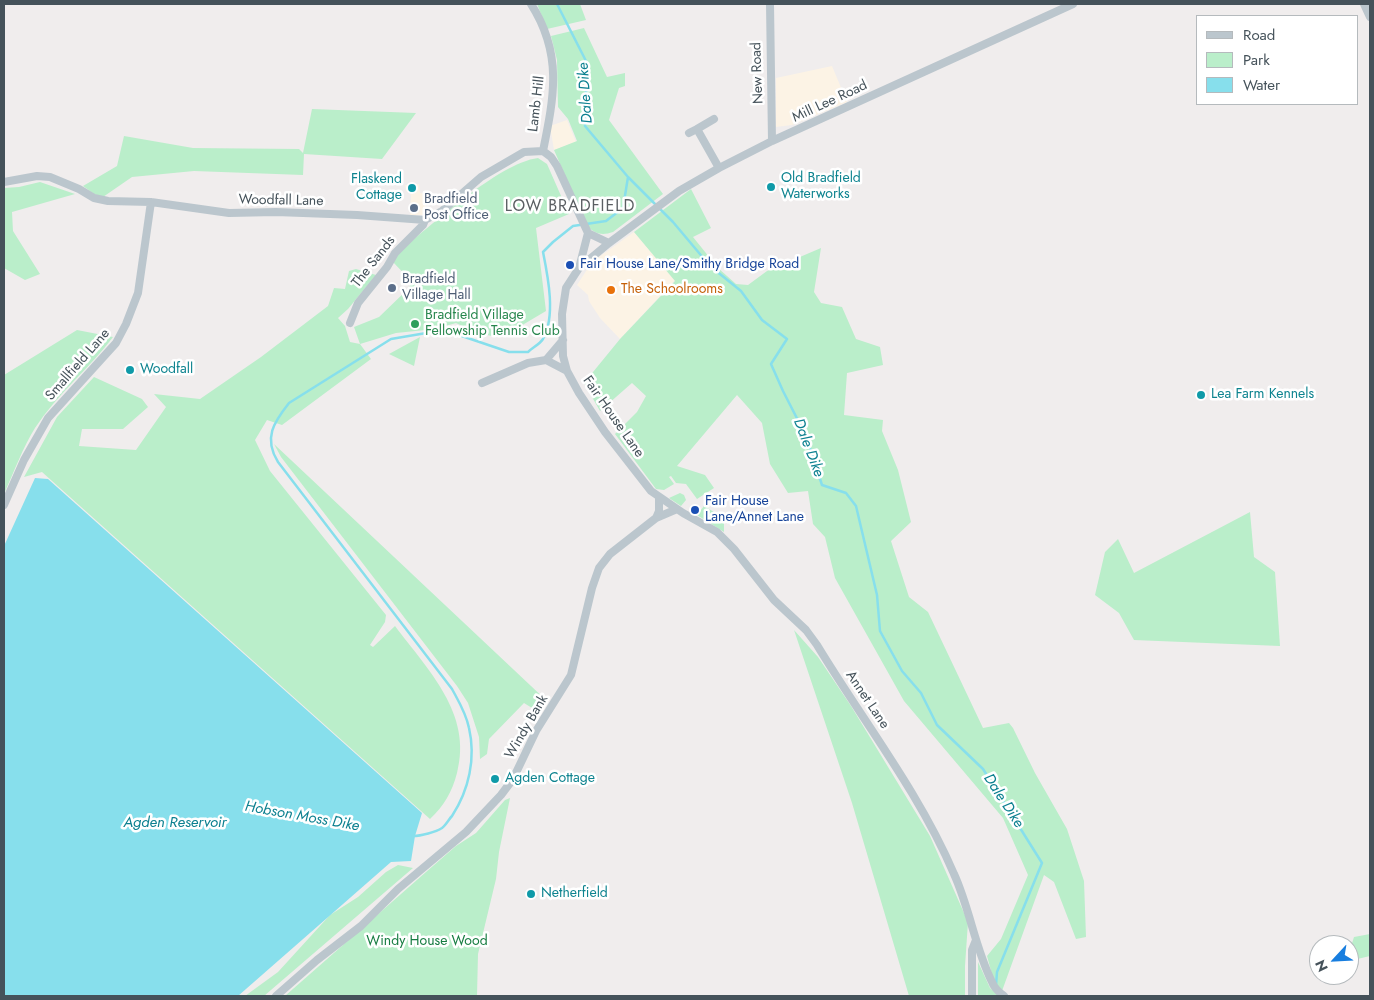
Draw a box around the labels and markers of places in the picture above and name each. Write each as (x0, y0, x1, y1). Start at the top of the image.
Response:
place label: Old Bradfield Waterworks (781, 171, 861, 203)
place label: Flaskend Cottage (351, 172, 402, 204)
marker: Old Bradfield Waterworks (765, 181, 777, 193)
marker: Flaskend Cottage (406, 182, 418, 194)
place label: Bradfield Post Office (424, 192, 489, 224)
marker: Bradfield Post Office (408, 202, 420, 214)
place label: Fair House Lane/Smithy Bridge Road (580, 257, 799, 273)
marker: Fair House Lane/Smithy Bridge Road (564, 259, 576, 271)
place label: Bradfield Village Hall (402, 272, 471, 304)
marker: Bradfield Village Hall (386, 282, 398, 294)
place label: The Schoolrooms (621, 282, 723, 298)
marker: The Schoolrooms (605, 284, 617, 296)
place label: Bradfield Village Fellowship Tennis Club (425, 308, 560, 341)
marker: Bradfield Village Fellowship Tennis Club (409, 318, 421, 330)
place label: Woodfall (140, 362, 193, 378)
marker: Woodfall (124, 364, 136, 376)
place label: Lea Farm Kennels (1211, 387, 1314, 403)
marker: Lea Farm Kennels (1195, 389, 1207, 401)
place label: Fair House Lane/Annet Lane (705, 494, 804, 526)
marker: Fair House Lane/Annet Lane (689, 504, 701, 516)
place label: Agden Cottage (505, 771, 595, 787)
marker: Agden Cottage (489, 773, 501, 785)
place label: Netherfield (541, 886, 608, 902)
marker: Netherfield (525, 888, 537, 900)

